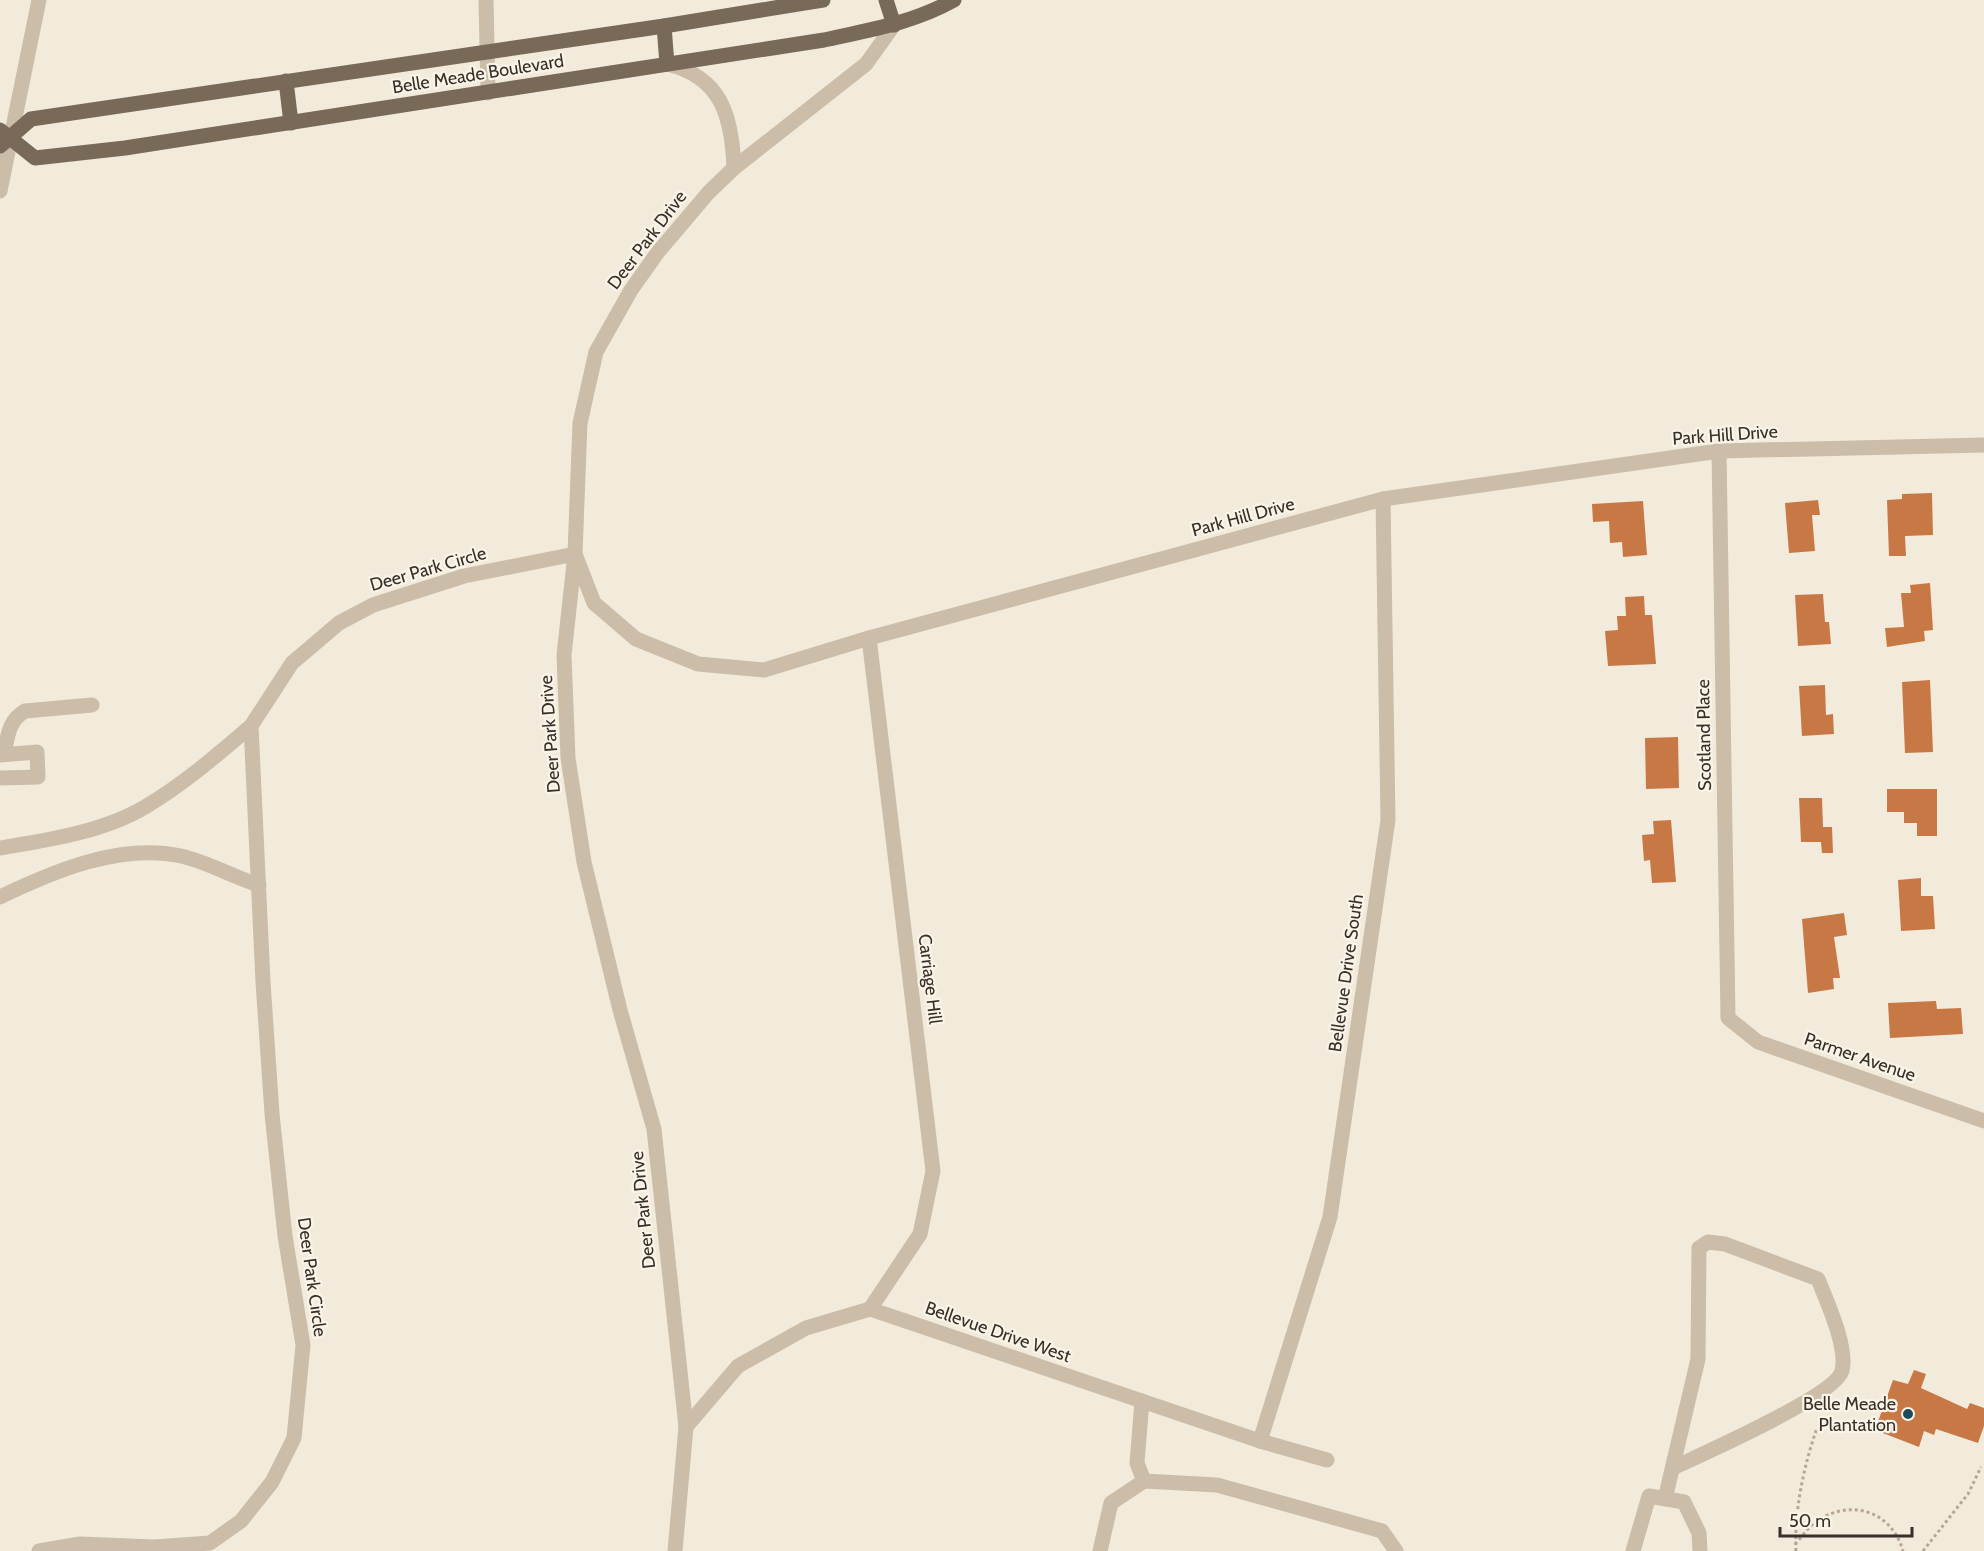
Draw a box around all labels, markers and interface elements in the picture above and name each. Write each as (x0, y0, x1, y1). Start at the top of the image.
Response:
street label: Belle Meade Boulevard (391, 50, 565, 98)
street label: Deer Park Drive (603, 186, 691, 294)
street label: Park Hill Drive (1671, 420, 1779, 450)
street label: Park Hill Drive (1189, 493, 1297, 541)
street label: Deer Park Circle (367, 542, 489, 596)
street label: Deer Park Drive (535, 674, 565, 794)
street label: Scotland Place (1692, 679, 1716, 791)
street label: Bellevue Drive South (1324, 893, 1368, 1053)
street label: Carriage Hill (914, 933, 947, 1026)
street label: Parmer Avenue (1801, 1028, 1919, 1086)
street label: Deer Park Drive (626, 1150, 660, 1270)
street label: Deer Park Circle (293, 1216, 331, 1338)
street label: Bellevue Drive West (922, 1297, 1074, 1367)
place label: Belle Meade Plantation (1803, 1393, 1896, 1436)
marker: Belle Meade Plantation (1901, 1407, 1915, 1421)
scale bar (1780, 1500, 1912, 1538)
text: 50 m (1789, 1510, 1831, 1532)

